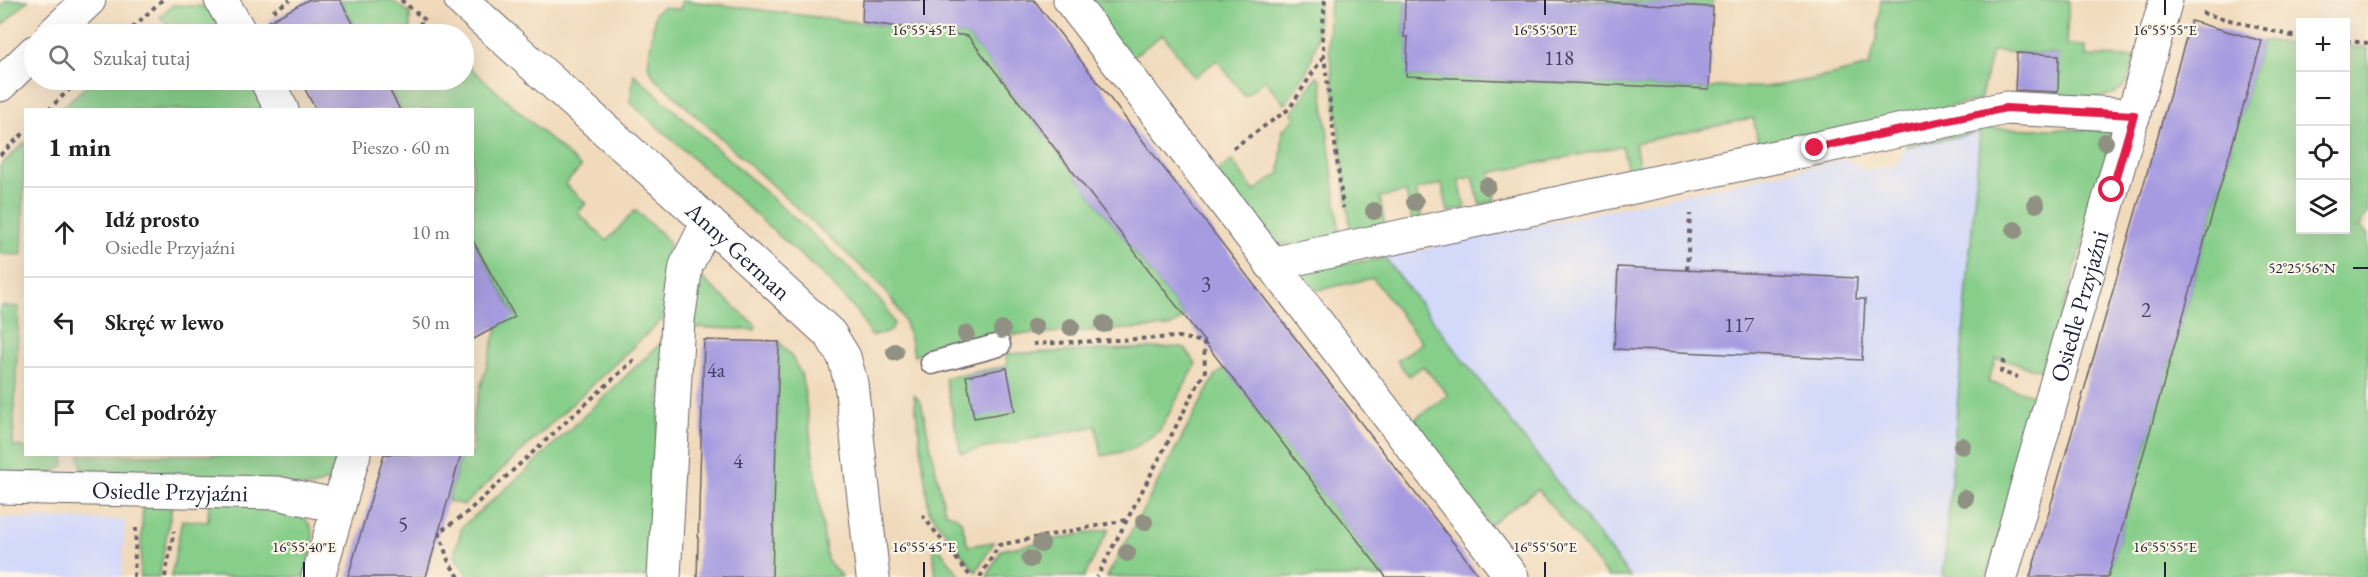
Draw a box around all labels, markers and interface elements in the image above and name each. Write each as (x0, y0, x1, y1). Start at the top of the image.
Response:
map controls (2296, 18, 2350, 234)
button: + (2296, 18, 2350, 72)
text: 16°55'45"E (892, 20, 957, 39)
text: 16°55'50"E (1513, 20, 1578, 39)
text: 16°55'55"E (2133, 20, 2198, 39)
search box (24, 24, 474, 90)
icon: search (45, 41, 78, 74)
text: Szukaj tutaj (93, 43, 190, 72)
house number: 118 (1544, 44, 1574, 71)
button: − (2296, 72, 2350, 126)
button: locate (2296, 126, 2350, 180)
text: 1 min (48, 130, 111, 164)
text: Pieszo · 60 m (352, 134, 450, 160)
route end (1801, 134, 1827, 160)
route start (2098, 176, 2124, 202)
button: layers (2296, 180, 2350, 234)
street label: Anny German (679, 194, 798, 307)
text: Idź prosto (105, 205, 199, 234)
icon: ahead (48, 216, 81, 249)
text: 10 m (411, 219, 450, 245)
street label: Osiedle Przyjaźni (2042, 226, 2115, 385)
text: Osiedle Przyjaźni (105, 234, 235, 260)
text: 52°25'56"N (2268, 258, 2336, 277)
house number: 3 (1201, 270, 1211, 297)
house number: 2 (2141, 296, 2151, 323)
icon: left (48, 306, 81, 339)
text: Skręć w lewo (105, 308, 224, 337)
text: 50 m (411, 309, 450, 335)
house number: 117 (1724, 311, 1755, 338)
house number: 4a (707, 356, 726, 383)
icon: arrive (48, 396, 81, 429)
text: Cel podróży (105, 398, 217, 427)
house number: 4 (733, 447, 744, 474)
street label: Osiedle Przyjaźni (92, 473, 249, 508)
house number: 5 (398, 510, 408, 537)
text: 16°55'40"E (272, 537, 337, 556)
text: 16°55'45"E (892, 537, 957, 556)
text: 16°55'50"E (1513, 537, 1578, 556)
text: 16°55'55"E (2133, 537, 2198, 556)

